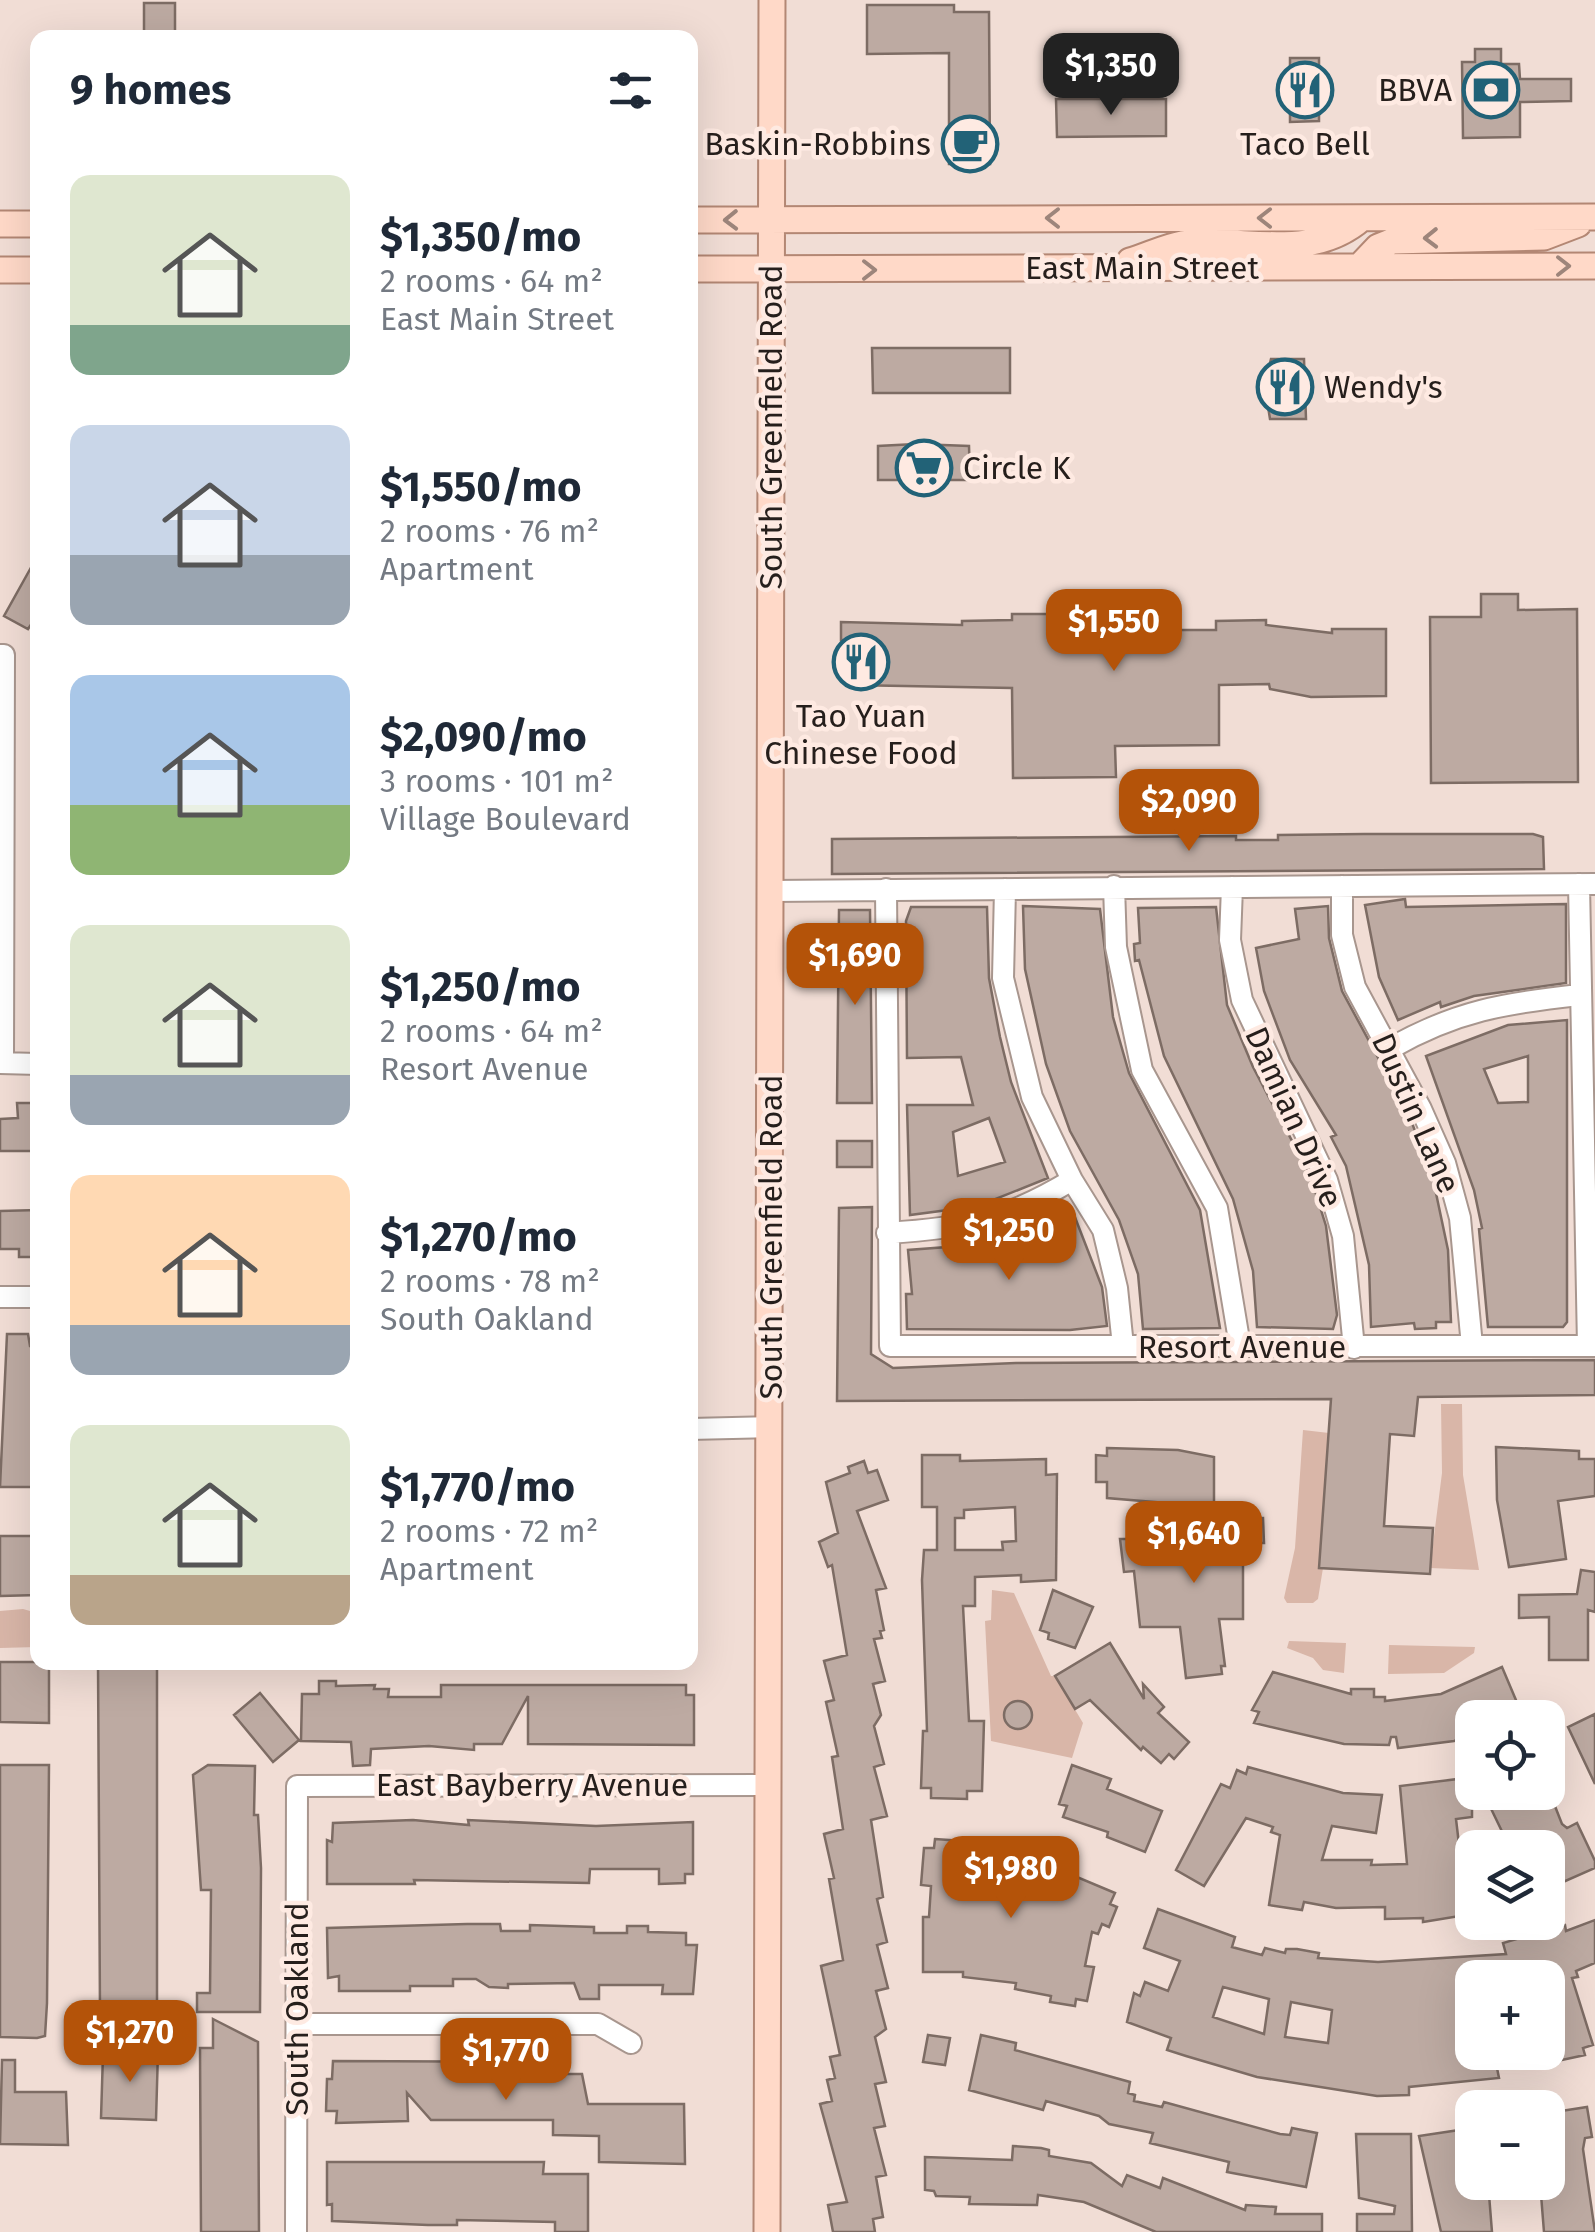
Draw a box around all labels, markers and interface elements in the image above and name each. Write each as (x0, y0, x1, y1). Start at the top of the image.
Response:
pin: $1,350 (1030, 33, 1192, 118)
text: $1,350 (1065, 46, 1157, 84)
restaurant icon: Taco Bell (1275, 60, 1335, 120)
bank icon: BBVA (1461, 60, 1521, 120)
icon: filters (603, 63, 658, 118)
text: 9 homes (70, 65, 231, 115)
place label: BBVA (1378, 71, 1453, 109)
cafe icon: Baskin-Robbins (940, 114, 1000, 174)
place label: Baskin-Robbins (704, 125, 931, 163)
place label: Taco Bell (1240, 125, 1370, 163)
one-way arrow (1045, 207, 1060, 229)
one-way arrow (1256, 207, 1272, 229)
one-way arrow (722, 209, 738, 231)
text: $1,350/mo (380, 212, 581, 262)
icon: home (150, 215, 270, 335)
one-way arrow (1422, 227, 1438, 249)
street label: East Main Street (1025, 249, 1260, 287)
one-way arrow (1556, 255, 1571, 277)
one-way arrow (862, 259, 877, 281)
text: 2 rooms · 64 m² (380, 262, 603, 300)
street label: South Greenfield Road (752, 264, 790, 590)
text: East Main Street (380, 300, 614, 338)
restaurant icon: Wendy's (1255, 357, 1315, 417)
place label: Wendy's (1324, 368, 1443, 406)
supermarket icon: Circle K (894, 438, 954, 498)
place label: Circle K (963, 449, 1071, 487)
text: $1,550/mo (380, 462, 582, 512)
icon: home (150, 465, 270, 585)
text: 2 rooms · 76 m² (380, 512, 599, 550)
text: Apartment (380, 550, 534, 588)
pin: $1,550 (1033, 589, 1195, 674)
text: $1,550 (1068, 602, 1160, 640)
restaurant icon: Tao Yuan Chinese Food (831, 632, 891, 692)
place label: Tao Yuan Chinese Food (764, 697, 958, 772)
text: $2,090/mo (380, 712, 587, 762)
icon: home (150, 715, 270, 835)
text: 3 rooms · 101 m² (380, 762, 614, 800)
pin: $2,090 (1108, 769, 1270, 854)
text: $2,090 (1141, 782, 1237, 820)
text: Village Boulevard (380, 800, 631, 838)
pin: $1,690 (774, 923, 936, 1008)
text: $1,690 (809, 936, 901, 974)
text: $1,250/mo (380, 962, 581, 1012)
icon: home (150, 965, 270, 1085)
text: 2 rooms · 64 m² (380, 1012, 603, 1050)
street label: Damian Drive (1237, 1021, 1351, 1213)
street label: Dustin Lane (1364, 1027, 1468, 1199)
text: Resort Avenue (380, 1050, 589, 1088)
street label: South Greenfield Road (752, 1074, 790, 1400)
pin: $1,250 (928, 1198, 1090, 1283)
text: $1,250 (963, 1211, 1055, 1249)
text: $1,270/mo (380, 1212, 577, 1262)
icon: home (150, 1215, 270, 1335)
text: 2 rooms · 78 m² (380, 1262, 600, 1300)
text: South Oakland (380, 1300, 594, 1338)
street label: Resort Avenue (1138, 1328, 1346, 1366)
text: $1,770/mo (380, 1462, 575, 1512)
icon: home (150, 1465, 270, 1585)
pin: $1,640 (1113, 1501, 1275, 1586)
text: 2 rooms · 72 m² (380, 1512, 598, 1550)
text: $1,640 (1147, 1514, 1241, 1552)
text: Apartment (380, 1550, 534, 1588)
map controls (1455, 1700, 1565, 2200)
button: locate (1455, 1700, 1565, 1810)
street label: East Bayberry Avenue (376, 1766, 688, 1804)
button: layers (1455, 1830, 1565, 1940)
pin: $1,980 (930, 1836, 1092, 1921)
text: $1,980 (964, 1849, 1058, 1887)
street label: South Oakland (278, 1902, 316, 2116)
button: + (1455, 1960, 1565, 2070)
pin: $1,270 (49, 2000, 211, 2085)
text: $1,270 (86, 2013, 174, 2051)
pin: $1,770 (425, 2018, 587, 2103)
text: $1,770 (462, 2031, 550, 2069)
button: − (1455, 2090, 1565, 2200)

